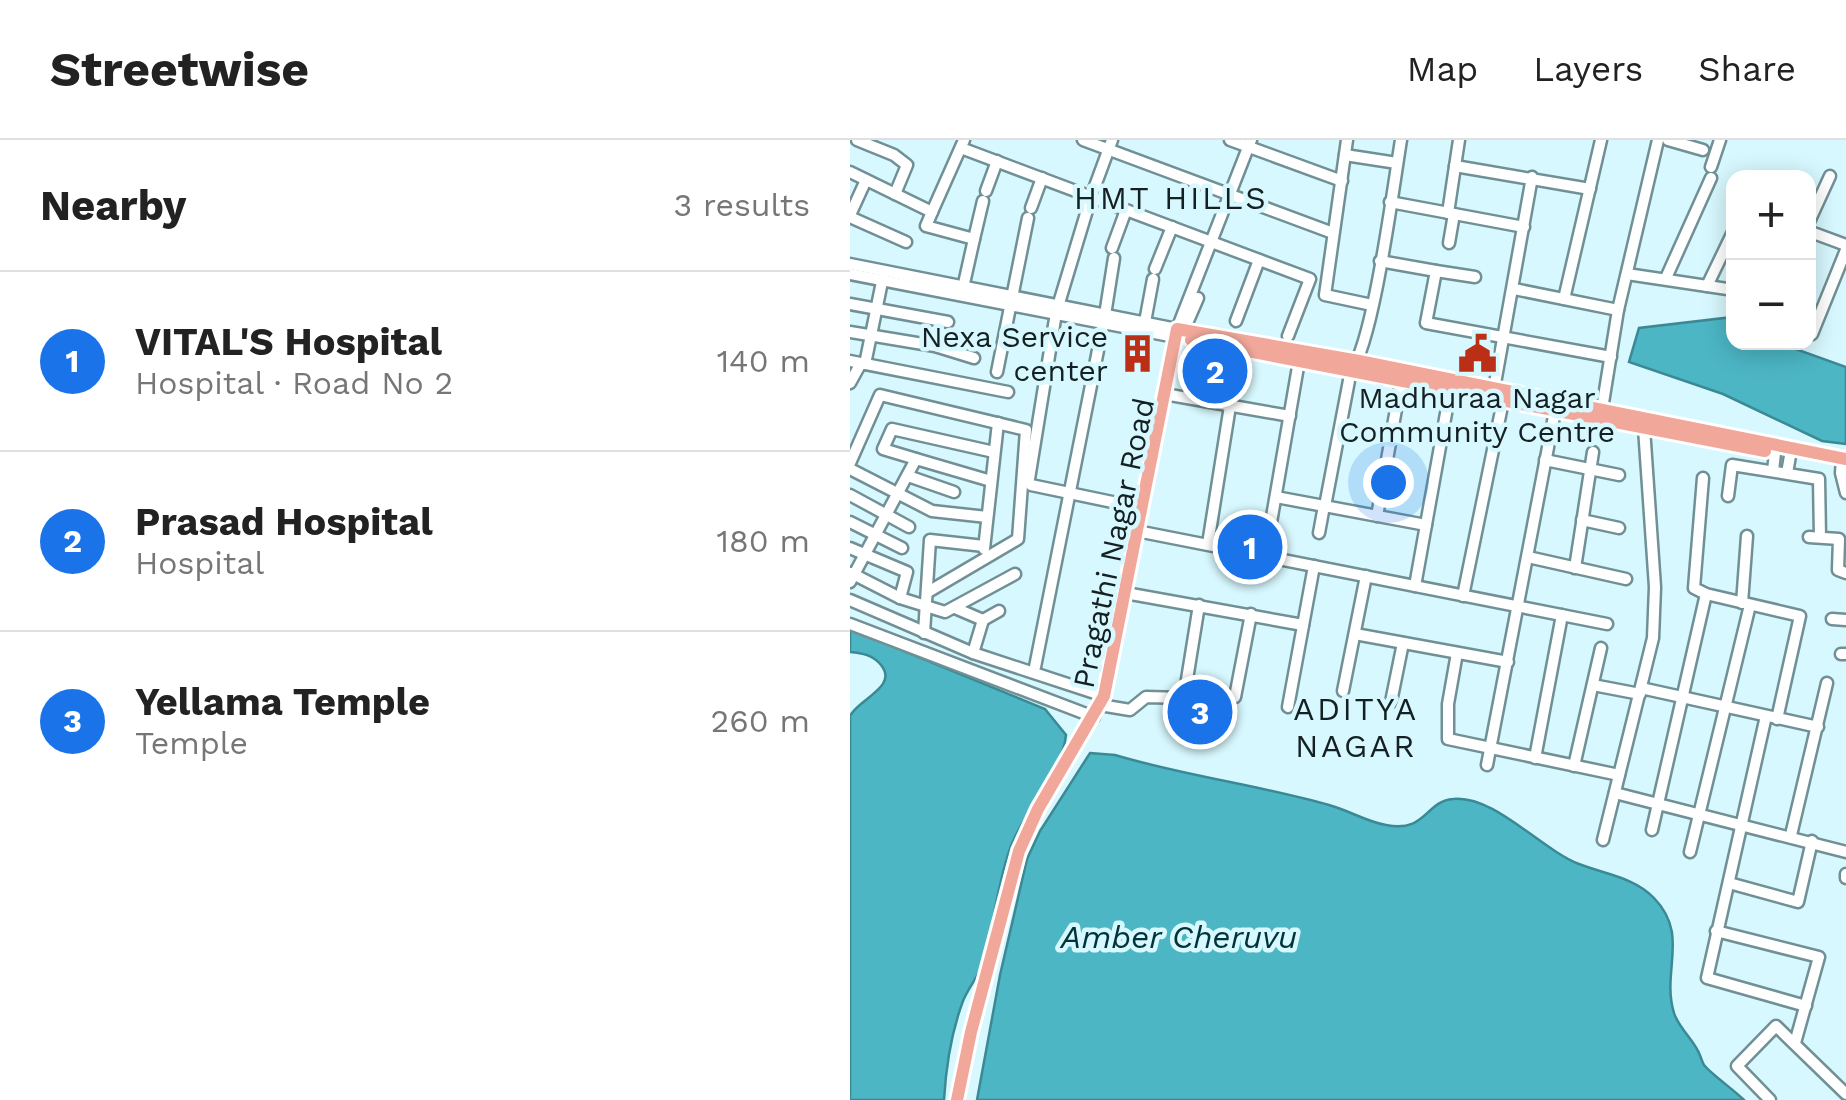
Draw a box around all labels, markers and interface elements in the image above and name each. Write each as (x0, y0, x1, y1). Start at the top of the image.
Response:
text: Streetwise (50, 41, 309, 98)
text: Map (1407, 48, 1478, 90)
text: Layers (1533, 48, 1643, 90)
text: Share (1698, 48, 1796, 90)
map controls (1726, 170, 1816, 350)
button: + (1726, 170, 1816, 260)
district label: HMT HILLS (1074, 179, 1268, 217)
text: Nearby (40, 181, 187, 230)
text: 3 results (673, 186, 810, 224)
button: − (1726, 260, 1816, 350)
place label: Nexa Service center (921, 319, 1108, 388)
text: VITAL'S Hospital (135, 320, 442, 364)
building icon: Nexa Service center (1117, 333, 1159, 375)
public building icon: Madhuraa Nagar Community Centre (1456, 333, 1498, 375)
pin: 2 (1182, 334, 1248, 408)
text: 1 (66, 342, 79, 380)
text: 140 m (717, 342, 810, 380)
text: Hospital · Road No 2 (135, 364, 453, 402)
place label: Madhuraa Nagar Community Centre (1339, 380, 1615, 449)
street label: Pragathi Nagar Road (1066, 395, 1161, 691)
your location (1363, 457, 1414, 508)
text: Prasad Hospital (135, 500, 433, 544)
pin: 1 (1218, 510, 1282, 584)
text: 2 (63, 522, 82, 560)
text: 180 m (716, 522, 810, 560)
text: Hospital (135, 544, 264, 582)
pin: 3 (1168, 674, 1232, 750)
text: Yellama Temple (135, 680, 430, 724)
district label: ADITYA NAGAR (1293, 690, 1419, 765)
text: 3 (63, 702, 82, 740)
text: 260 m (711, 702, 810, 740)
text: Temple (135, 724, 248, 762)
water label: Amber Cheruvu (1059, 918, 1297, 956)

